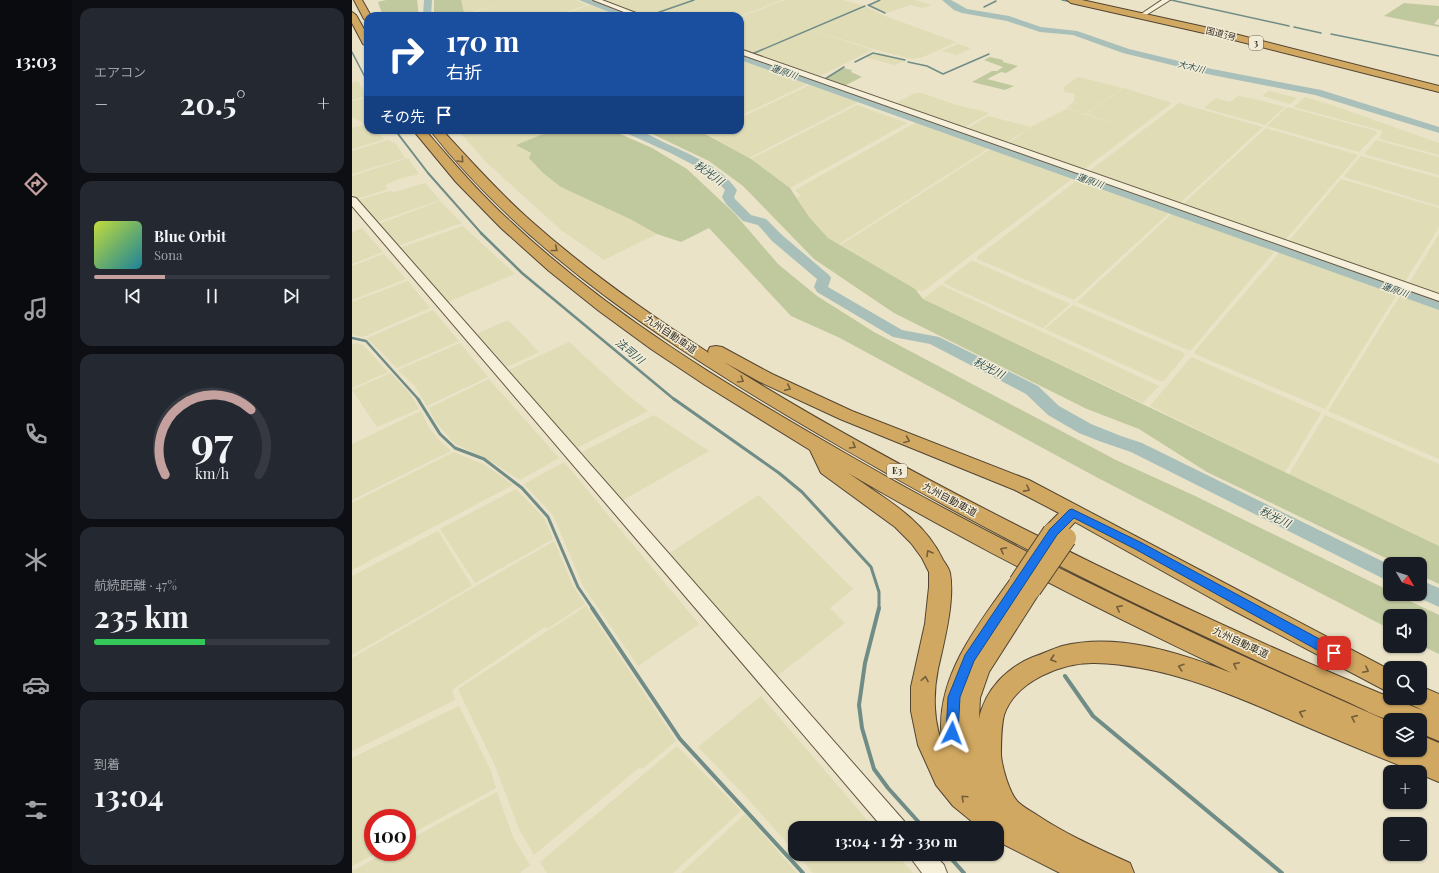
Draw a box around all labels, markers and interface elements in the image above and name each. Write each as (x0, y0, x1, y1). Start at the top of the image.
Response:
text: 170 m (446, 22, 519, 59)
street label: 国道3号 (1205, 23, 1238, 43)
icon: right (380, 28, 432, 80)
road number: 3 (1249, 36, 1263, 50)
text: 13:03 (15, 49, 57, 73)
water label: 大木川 (1177, 57, 1207, 75)
text: 右折 (446, 60, 482, 84)
water label: 蓮原川 (770, 61, 800, 82)
text: エアコン (94, 63, 146, 80)
text: 20.5° (180, 83, 246, 123)
text: − (94, 88, 108, 118)
text: + (317, 88, 330, 118)
icon: arrive (433, 104, 455, 126)
text: その先 (380, 106, 425, 126)
one-way arrow (456, 155, 464, 163)
water label: 秋光川 (691, 157, 728, 189)
icon: directions (22, 170, 50, 198)
water label: 蓮原川 (1076, 170, 1106, 191)
text: Blue Orbit (154, 226, 226, 246)
one-way arrow (551, 244, 558, 251)
text: Sona (154, 246, 182, 263)
water label: 蓮原川 (1381, 279, 1411, 300)
icon: previous (122, 285, 144, 307)
icon: pause (201, 285, 223, 307)
icon: next (280, 285, 302, 307)
icon: music (22, 295, 50, 323)
street label: 九州自動車道 (642, 311, 700, 357)
water label: 法司川 (613, 334, 649, 368)
water label: 秋光川 (971, 353, 1008, 382)
one-way arrow (737, 376, 744, 383)
one-way arrow (783, 383, 791, 391)
text: 97 (191, 412, 233, 467)
icon: phone (22, 420, 50, 448)
one-way arrow (903, 435, 910, 443)
one-way arrow (849, 442, 856, 449)
text: km/h (195, 463, 230, 482)
road number: E3 (887, 464, 907, 478)
street label: 九州自動車道 (920, 479, 980, 519)
one-way arrow (1023, 484, 1031, 491)
water label: 秋光川 (1257, 503, 1294, 531)
icon: climate (22, 546, 50, 574)
one-way arrow (999, 547, 1007, 554)
one-way arrow (927, 550, 934, 557)
north arrow (1383, 557, 1427, 601)
map controls (1383, 557, 1427, 861)
text: 航続距離 · 47% (94, 576, 177, 593)
text: 235 km (94, 596, 189, 636)
one-way arrow (1115, 605, 1123, 613)
button: sound (1383, 609, 1427, 653)
street label: 九州自動車道 (1211, 623, 1271, 661)
pin (1317, 636, 1351, 670)
icon: arrive (1323, 642, 1345, 664)
one-way arrow (1050, 654, 1057, 663)
button: search (1383, 661, 1427, 705)
one-way arrow (1232, 662, 1240, 669)
one-way arrow (1177, 663, 1184, 672)
one-way arrow (1362, 665, 1369, 672)
icon: car (22, 671, 50, 699)
one-way arrow (920, 676, 928, 682)
one-way arrow (1299, 710, 1306, 718)
position arrow (931, 712, 973, 754)
button: layers (1383, 713, 1427, 757)
one-way arrow (1351, 715, 1359, 723)
text: 到着 (94, 755, 120, 772)
button: + (1383, 765, 1427, 809)
text: 13:04 (94, 775, 164, 815)
one-way arrow (961, 795, 969, 803)
icon: filters (22, 796, 50, 824)
speed limit sign: 100 (364, 809, 416, 861)
button: − (1383, 817, 1427, 861)
text: 13:04 · 1 分 · 330 m (835, 831, 957, 851)

